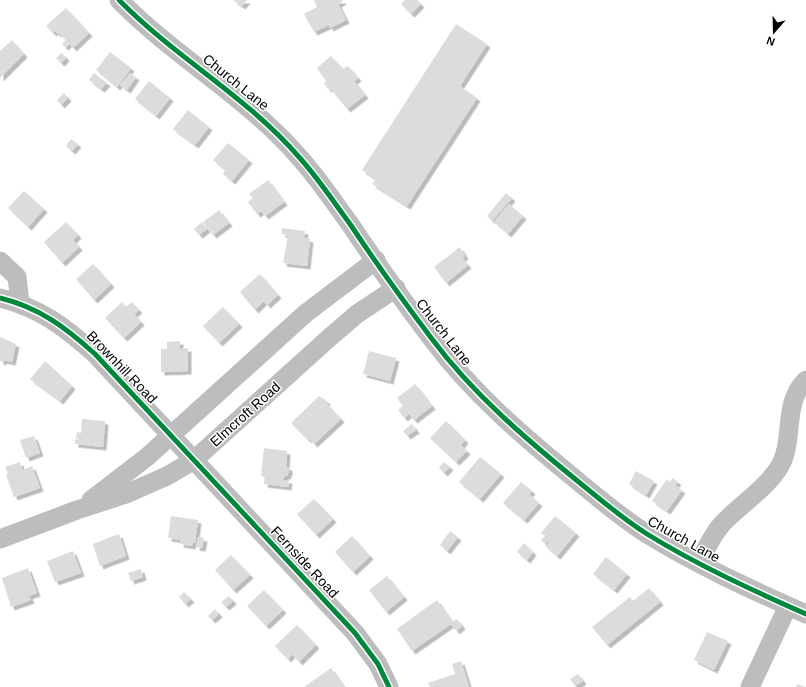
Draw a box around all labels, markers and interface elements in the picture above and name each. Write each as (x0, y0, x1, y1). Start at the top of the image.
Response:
north arrow (754, 12, 794, 52)
text: N (765, 34, 776, 48)
street label: Church Lane (200, 51, 272, 114)
street label: Church Lane (413, 295, 475, 369)
street label: Brownhill Road (84, 328, 160, 406)
street label: Elmcroft Road (207, 378, 283, 450)
street label: Church Lane (645, 513, 723, 566)
street label: Fernside Road (268, 523, 342, 601)

